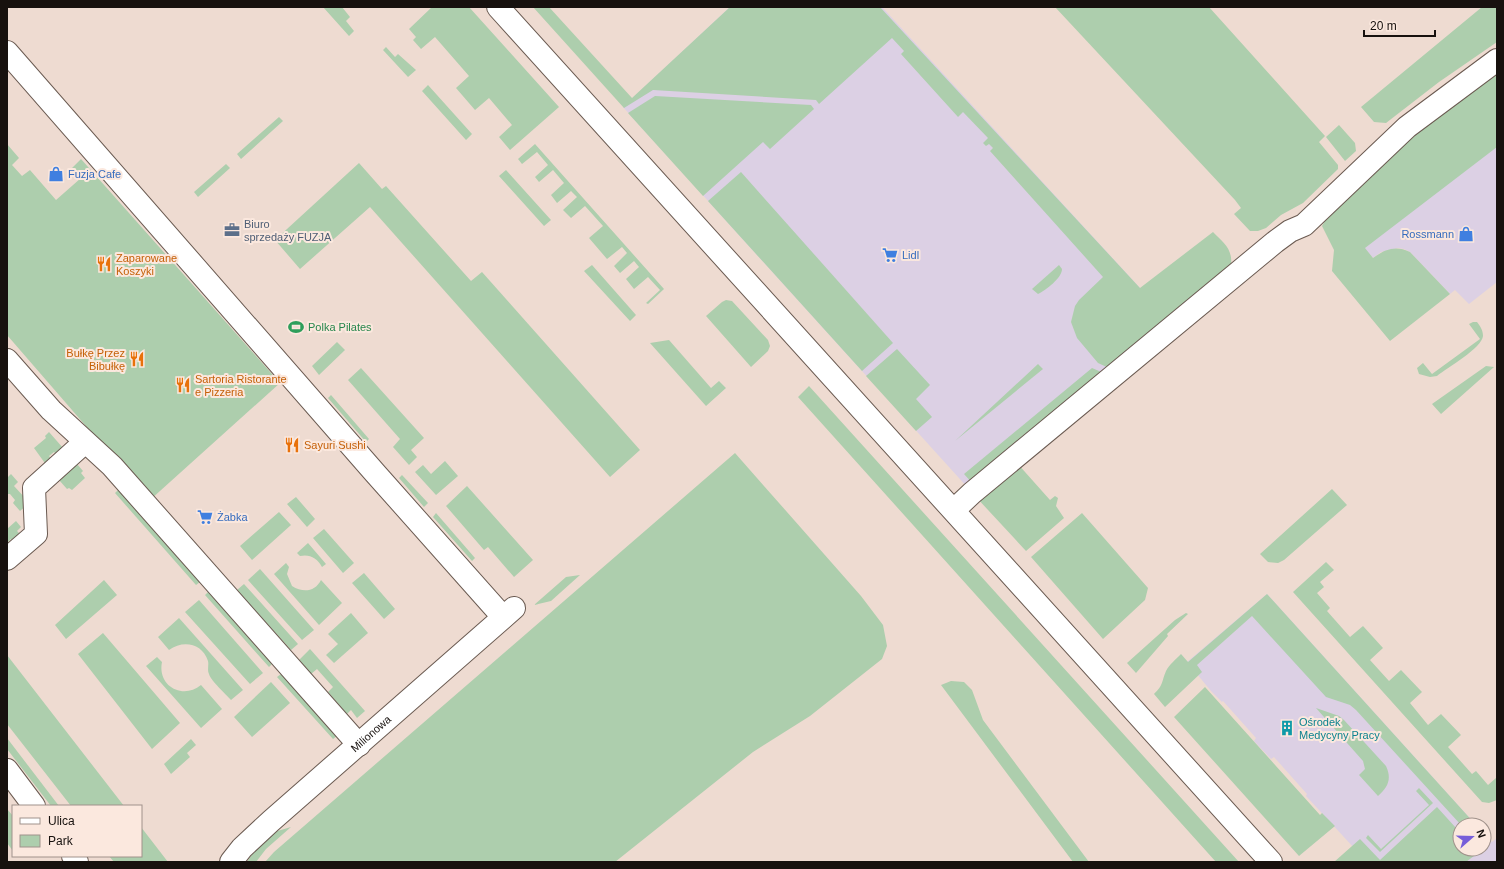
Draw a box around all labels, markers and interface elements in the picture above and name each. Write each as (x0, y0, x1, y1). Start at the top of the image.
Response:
scale bar (1364, 12, 1435, 38)
text: 20 m (1370, 19, 1397, 33)
shop icon: Fuzja Cafe (47, 165, 65, 183)
place label: Fuzja Cafe (68, 168, 121, 180)
place label: Biuro sprzedaży FUZJA (244, 218, 332, 243)
office icon: Biuro sprzedaży FUZJA (223, 221, 241, 239)
shop icon: Rossmann (1457, 225, 1475, 243)
place label: Rossmann (1401, 228, 1454, 240)
supermarket icon: Lidl (881, 246, 899, 264)
place label: Lidl (902, 249, 919, 261)
place label: Zaparowane Koszyki (116, 252, 177, 277)
restaurant icon: Zaparowane Koszyki (95, 255, 113, 273)
sports icon: Polka Pilates (287, 318, 305, 336)
place label: Polka Pilates (308, 321, 372, 333)
place label: Bułkę Przez Bibułkę (66, 347, 125, 372)
restaurant icon: Bułkę Przez Bibułkę (128, 350, 146, 368)
place label: Sartoria Ristorante e Pizzeria (195, 373, 287, 398)
restaurant icon: Sartoria Ristorante e Pizzeria (174, 376, 192, 394)
restaurant icon: Sayuri Sushi (283, 436, 301, 454)
place label: Sayuri Sushi (304, 439, 366, 451)
supermarket icon: Żabka (196, 508, 214, 526)
place label: Żabka (217, 511, 248, 523)
street label: Milionowa (348, 712, 394, 754)
place label: Ośrodek Medycyny Pracy (1299, 716, 1380, 741)
building icon: Ośrodek Medycyny Pracy (1278, 719, 1296, 737)
legend (12, 805, 142, 857)
text: Ulica (48, 814, 75, 828)
north arrow (1452, 817, 1492, 857)
text: N (1474, 828, 1488, 839)
text: Park (48, 834, 74, 848)

